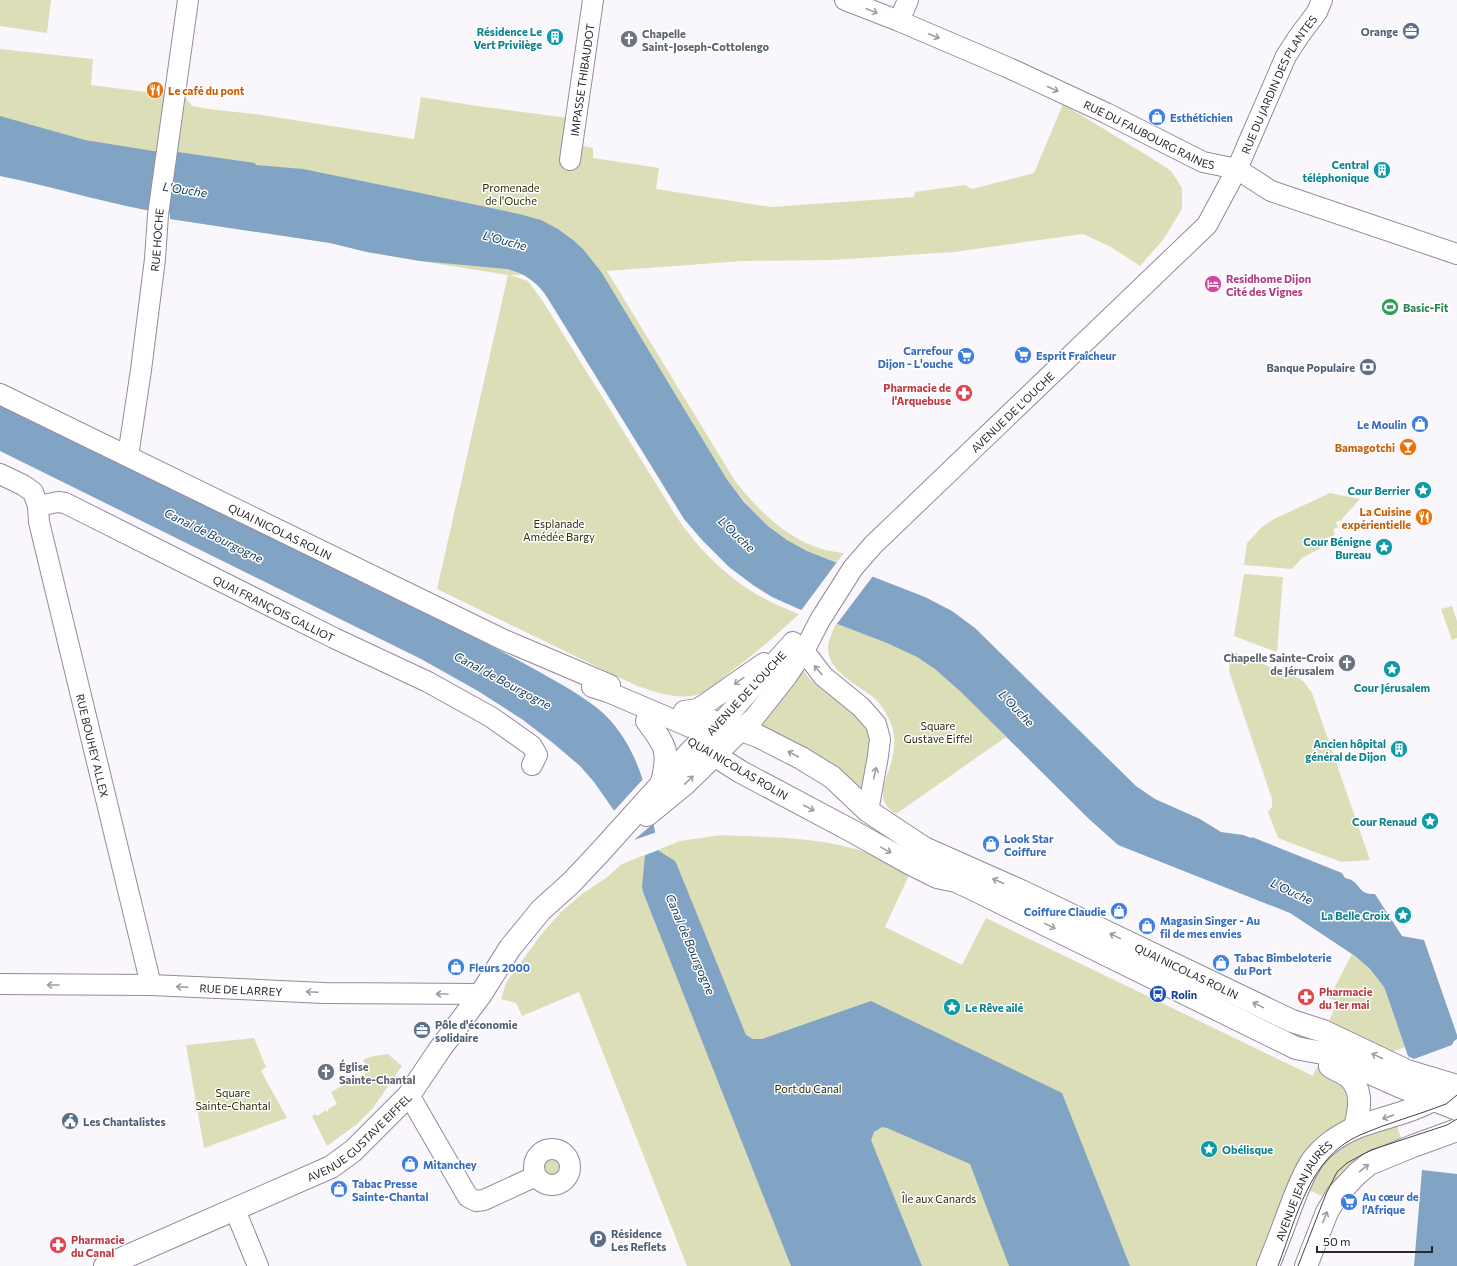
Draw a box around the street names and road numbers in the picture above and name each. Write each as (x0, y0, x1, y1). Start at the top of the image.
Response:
street label: RUE DU JARDIN DES PLANTES (1238, 12, 1319, 155)
street label: IMPASSE THIBAUDOT (567, 23, 596, 137)
street label: RUE DU FAUBOURG RAINES (1082, 97, 1216, 171)
street label: RUE HOCHE (147, 207, 165, 272)
street label: AVENUE DE L'OUCHE (968, 369, 1057, 455)
street label: QUAI NICOLAS ROLIN (226, 500, 334, 562)
street label: QUAI FRANÇOIS GALLIOT (211, 572, 337, 644)
street label: AVENUE DE L'OUCHE (704, 648, 788, 738)
street label: RUE BOUHEY ALLEX (74, 692, 112, 799)
street label: QUAI NICOLAS ROLIN (686, 734, 790, 802)
street label: QUAI NICOLAS ROLIN (1133, 940, 1241, 1001)
street label: RUE DE LARREY (199, 981, 283, 998)
street label: AVENUE GUSTAVE EIFFEL (305, 1090, 414, 1183)
street label: AVENUE JEAN JAURÈS (1272, 1137, 1334, 1243)

